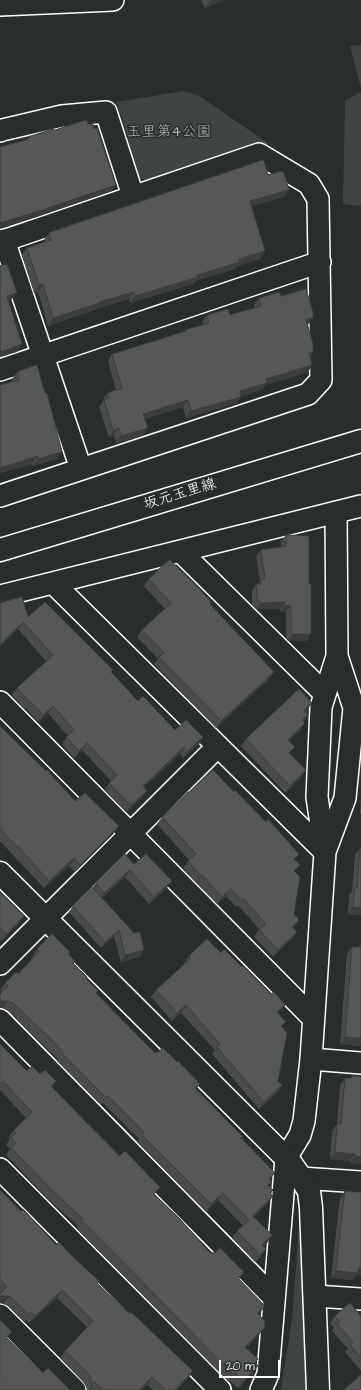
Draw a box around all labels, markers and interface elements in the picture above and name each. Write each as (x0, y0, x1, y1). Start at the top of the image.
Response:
park label: 玉里第4公園 (126, 124, 212, 142)
street label: 坂元玉里線 (142, 475, 218, 515)
scale bar (221, 1352, 282, 1378)
text: 20 m (226, 1358, 255, 1375)

